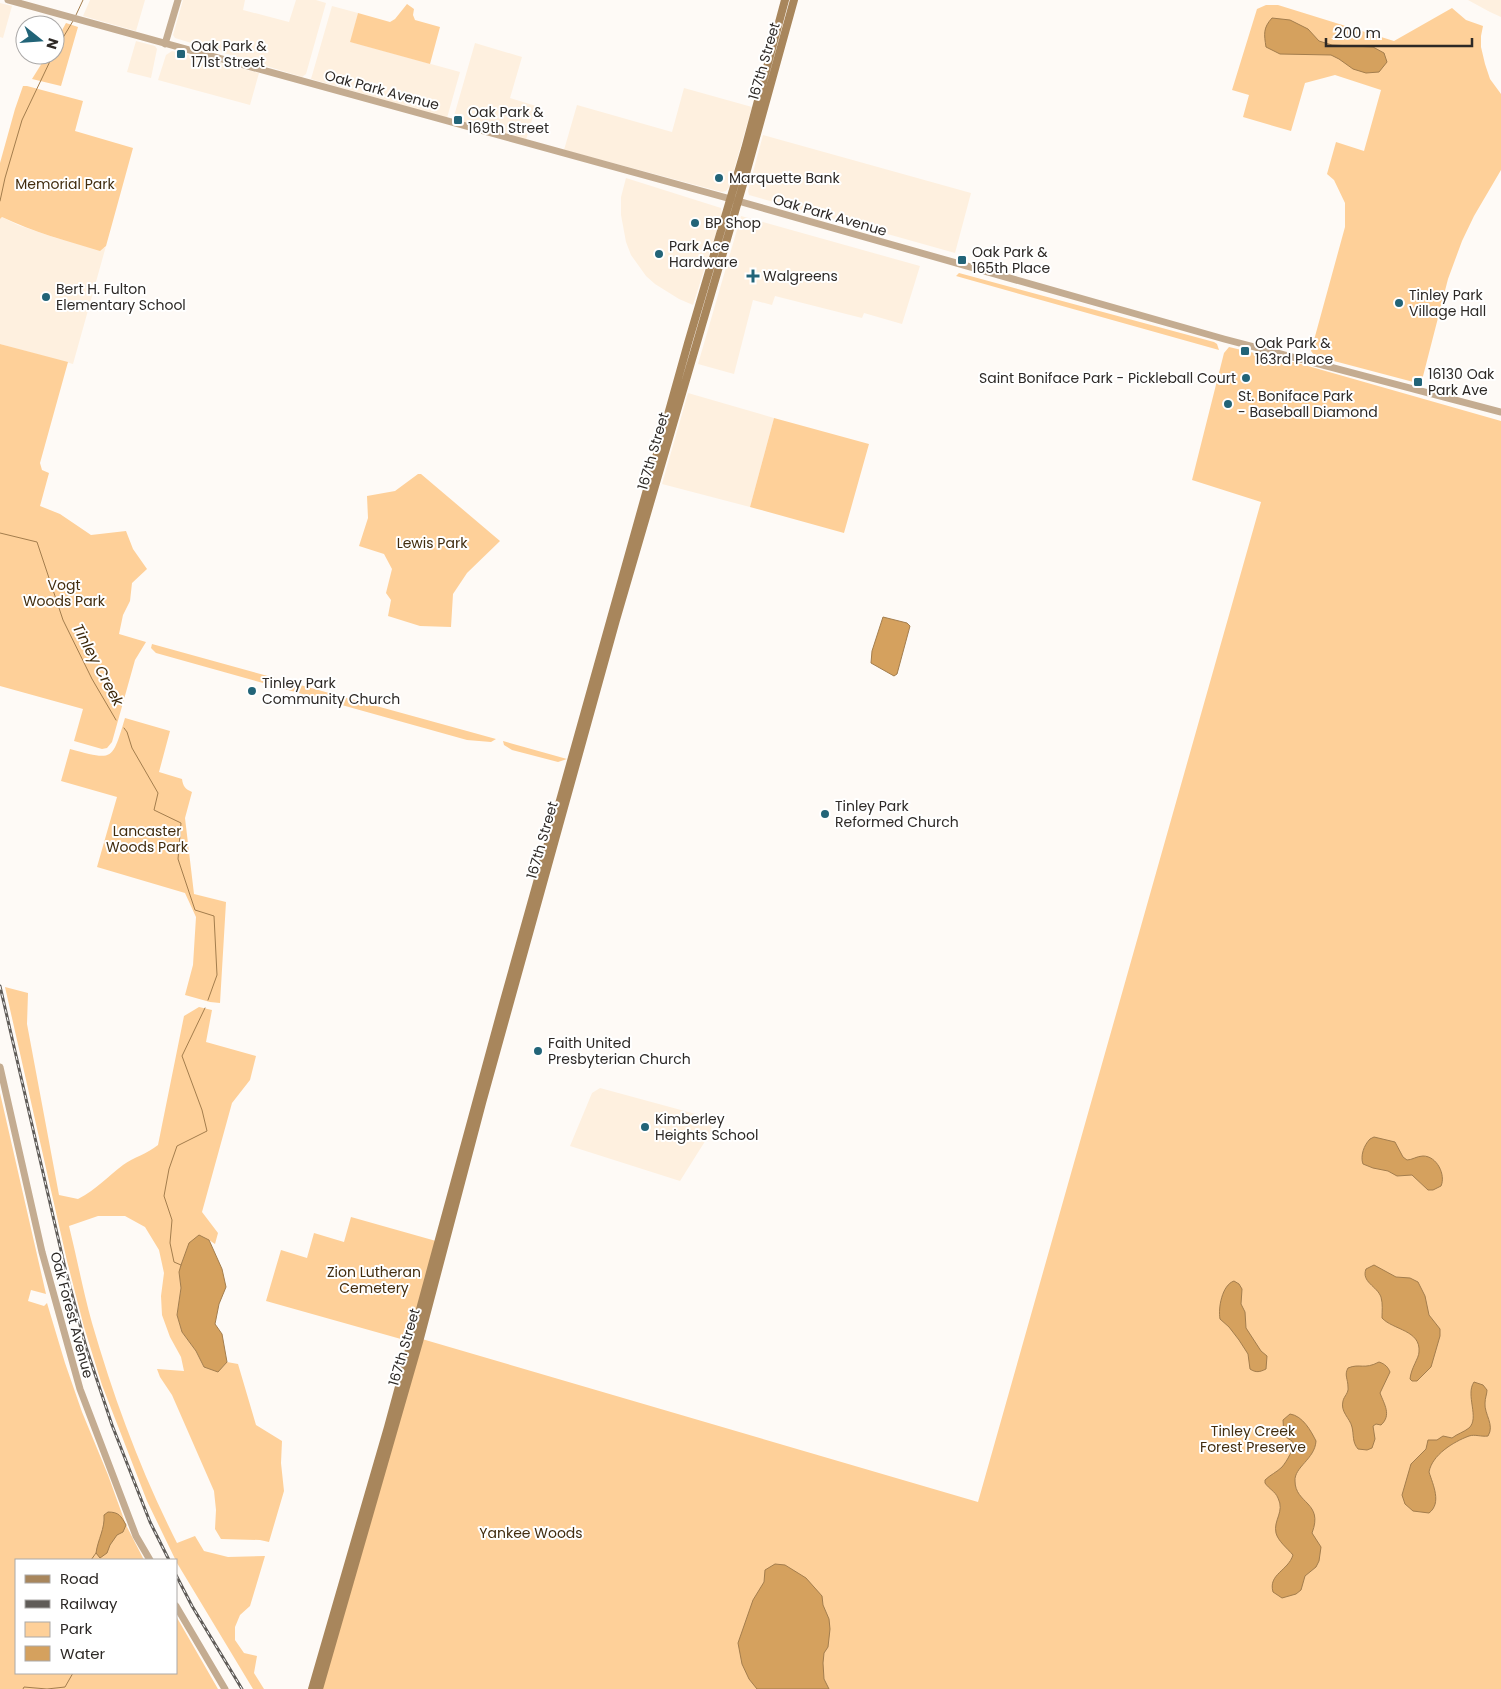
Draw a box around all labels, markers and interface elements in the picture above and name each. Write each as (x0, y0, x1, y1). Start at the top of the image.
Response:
north arrow (15, 15, 65, 65)
scale bar (1326, 15, 1472, 47)
street label: 167th Street (743, 20, 785, 102)
text: 200 m (1334, 22, 1381, 43)
text: N (41, 36, 64, 52)
place label: Oak Park & 171st Street (191, 36, 267, 72)
marker: Oak Park & 171st Street (175, 48, 187, 60)
street label: Oak Park Avenue (323, 65, 442, 115)
place label: Oak Park & 169th Street (468, 102, 549, 138)
marker: Oak Park & 169th Street (452, 114, 464, 126)
place label: Marquette Bank (729, 168, 840, 188)
marker: Marquette Bank (713, 172, 725, 184)
park label: Memorial Park (15, 174, 115, 194)
street label: Oak Park Avenue (771, 189, 890, 241)
place label: BP Shop (705, 213, 761, 233)
marker: BP Shop (689, 217, 701, 229)
place label: Park Ace Hardware (669, 236, 738, 272)
place label: Oak Park & 165th Place (972, 242, 1050, 278)
marker: Park Ace Hardware (653, 248, 665, 260)
marker: Oak Park & 165th Place (956, 254, 968, 266)
place label: Walgreens (763, 266, 838, 286)
marker: Walgreens (747, 270, 759, 282)
place label: Bert H. Fulton Elementary School (56, 279, 186, 315)
place label: Tinley Park Village Hall (1409, 285, 1486, 321)
marker: Bert H. Fulton Elementary School (40, 291, 52, 303)
marker: Tinley Park Village Hall (1393, 297, 1405, 309)
place label: Oak Park & 163rd Place (1255, 333, 1334, 369)
marker: Oak Park & 163rd Place (1239, 345, 1251, 357)
place label: 16130 Oak Park Ave (1428, 364, 1495, 400)
place label: Saint Boniface Park - Pickleball Court (979, 368, 1236, 388)
marker: Saint Boniface Park - Pickleball Court (1240, 372, 1252, 384)
marker: 16130 Oak Park Ave (1412, 376, 1424, 388)
place label: St. Boniface Park - Baseball Diamond (1238, 386, 1378, 422)
marker: St. Boniface Park - Baseball Diamond (1222, 398, 1234, 410)
street label: 167th Street (632, 410, 674, 492)
park label: Lewis Park (397, 533, 468, 553)
park label: Vogt Woods Park (23, 575, 106, 611)
water label: Tinley Creek (68, 620, 130, 711)
place label: Tinley Park Community Church (262, 673, 400, 709)
marker: Tinley Park Community Church (246, 685, 258, 697)
place label: Tinley Park Reformed Church (835, 796, 959, 832)
street label: 167th Street (521, 799, 563, 881)
marker: Tinley Park Reformed Church (819, 808, 831, 820)
park label: Lancaster Woods Park (106, 821, 189, 857)
place label: Faith United Presbyterian Church (548, 1033, 691, 1069)
marker: Faith United Presbyterian Church (532, 1045, 544, 1057)
place label: Kimberley Heights School (655, 1109, 758, 1145)
marker: Kimberley Heights School (639, 1121, 651, 1133)
street label: Oak Forest Avenue (46, 1250, 99, 1381)
park label: Zion Lutheran Cemetery (327, 1262, 421, 1298)
street label: 167th Street (383, 1306, 425, 1388)
park label: Tinley Creek Forest Preserve (1200, 1421, 1306, 1457)
park label: Yankee Woods (479, 1523, 583, 1543)
legend (15, 1559, 178, 1674)
text: Road (60, 1568, 99, 1589)
text: Railway (60, 1593, 118, 1614)
text: Park (60, 1618, 92, 1639)
text: Water (60, 1643, 106, 1664)

